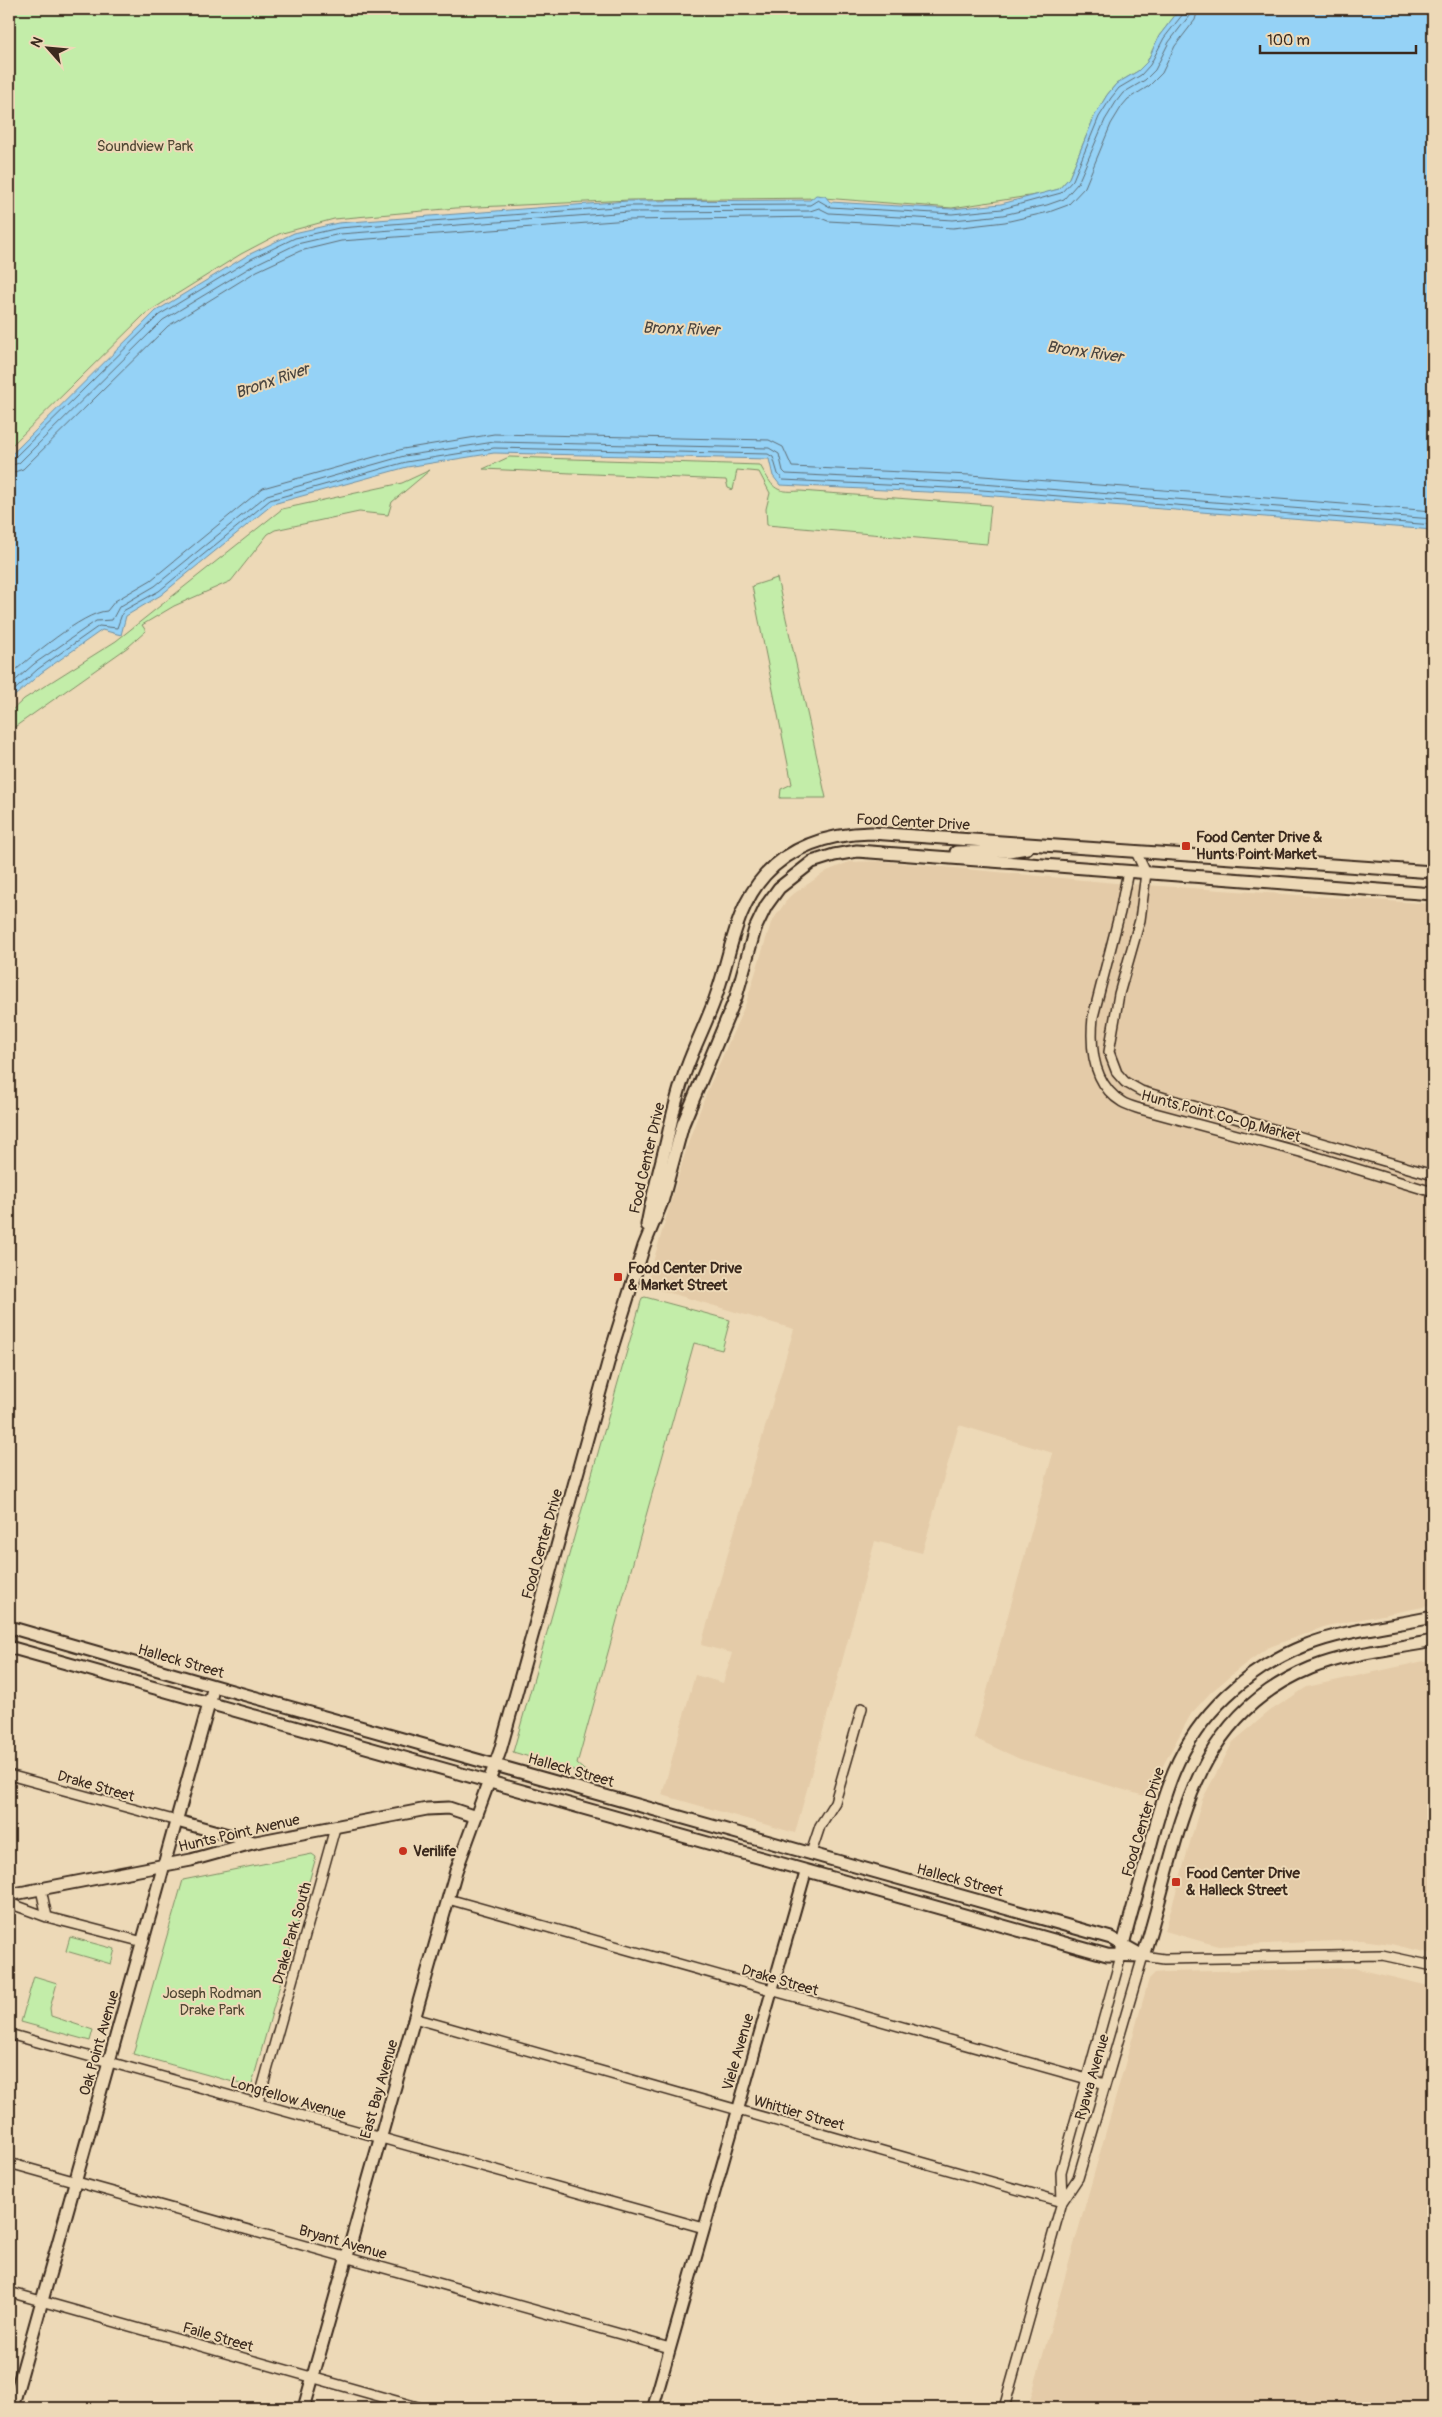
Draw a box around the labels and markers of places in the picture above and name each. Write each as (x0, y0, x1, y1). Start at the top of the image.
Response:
place label: Food Center Drive & Hunts Point Market (1196, 828, 1322, 864)
marker: Food Center Drive & Hunts Point Market (1180, 840, 1192, 852)
place label: Food Center Drive & Market Street (628, 1259, 742, 1295)
marker: Food Center Drive & Market Street (612, 1271, 624, 1283)
place label: Verilife (413, 1842, 457, 1861)
marker: Verilife (397, 1845, 409, 1857)
place label: Food Center Drive & Halleck Street (1186, 1864, 1300, 1900)
marker: Food Center Drive & Halleck Street (1170, 1876, 1182, 1888)

